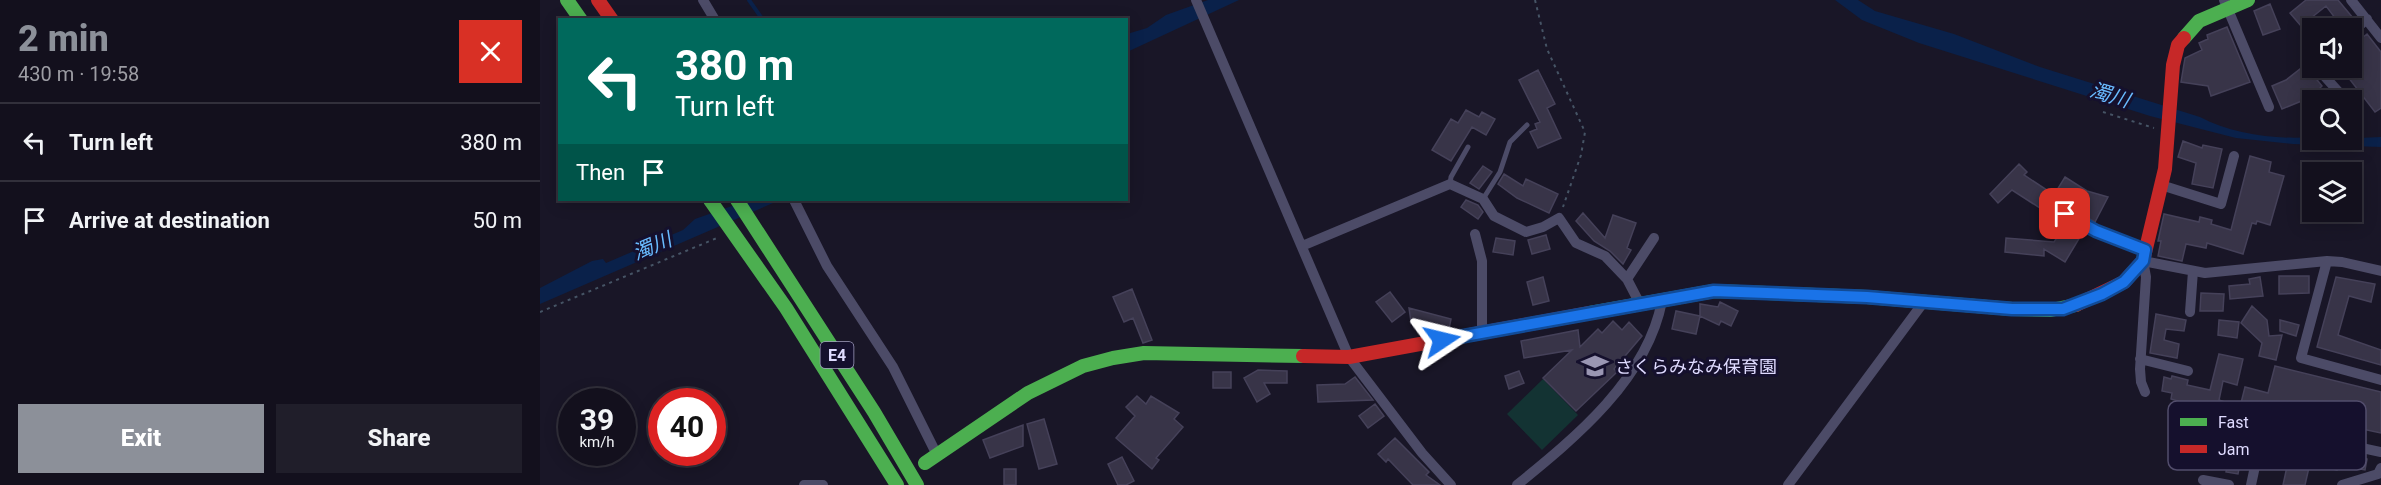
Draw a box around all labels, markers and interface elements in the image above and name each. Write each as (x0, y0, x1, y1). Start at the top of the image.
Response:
text: 2 min (18, 18, 109, 60)
map controls (2302, 18, 2362, 222)
button: sound (2302, 18, 2362, 78)
button: close (459, 20, 522, 83)
text: 380 m (675, 41, 794, 90)
icon: left (576, 42, 654, 120)
text: 430 m · 19:58 (18, 62, 139, 86)
water label: 濁川 (2087, 78, 2135, 113)
button: search (2302, 90, 2362, 150)
text: Turn left (675, 91, 775, 123)
icon: left (18, 126, 51, 159)
text: Turn left (69, 130, 153, 155)
text: 380 m (460, 130, 522, 155)
icon: arrive (637, 156, 670, 189)
text: Then (576, 160, 625, 185)
button: layers (2302, 162, 2362, 222)
pin (2039, 188, 2090, 239)
icon: arrive (2048, 197, 2081, 230)
icon: arrive (18, 204, 51, 237)
text: Arrive at destination (69, 208, 270, 233)
text: 50 m (473, 208, 522, 233)
water label: 濁川 (629, 226, 677, 265)
position arrow (1410, 308, 1474, 372)
road number: E4 (820, 342, 854, 368)
school or university icon: さくらみなみ保育園 (1580, 351, 1610, 381)
place label: さくらみなみ保育園 (1615, 356, 1777, 377)
speed limit sign: 40 (648, 388, 726, 466)
legend (2168, 401, 2366, 470)
text: 39 (580, 402, 614, 437)
button: Exit (18, 404, 264, 473)
button: Share (276, 404, 522, 473)
text: Fast (2218, 413, 2249, 432)
text: km/h (579, 433, 615, 451)
text: Jam (2218, 440, 2250, 459)

